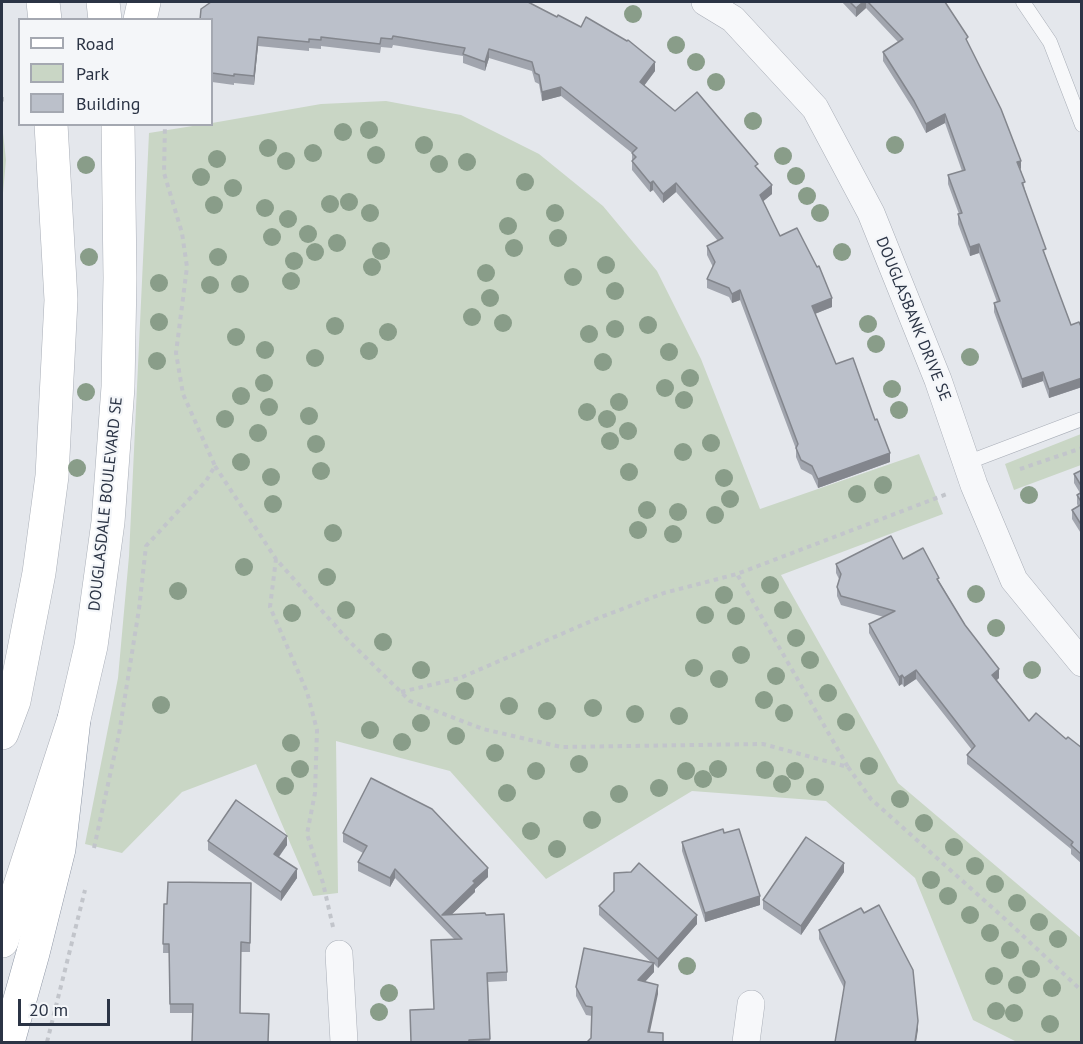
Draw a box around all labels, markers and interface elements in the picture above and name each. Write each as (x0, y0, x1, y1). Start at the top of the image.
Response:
legend (18, 18, 213, 126)
text: Road (76, 32, 114, 55)
text: Park (76, 62, 109, 85)
text: Building (76, 92, 140, 115)
street label: DOUGLASBANK DRIVE SE (871, 234, 955, 404)
street label: DOUGLASDALE BOULEVARD SE (85, 396, 127, 612)
scale bar (21, 987, 112, 1025)
text: 20 m (29, 998, 68, 1021)

